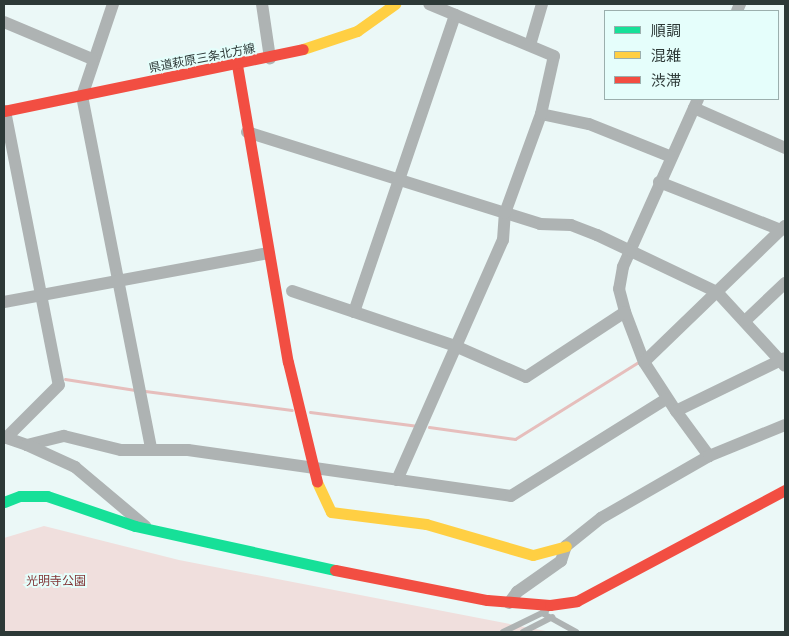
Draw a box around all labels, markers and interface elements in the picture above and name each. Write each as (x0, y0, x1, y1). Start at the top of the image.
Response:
legend (604, 10, 779, 100)
text: 順調 (651, 21, 681, 40)
street label: 県道萩原三条北方線 (148, 41, 256, 75)
text: 混雑 (651, 46, 681, 65)
text: 渋滞 (651, 71, 681, 90)
park label: 光明寺公園 (26, 574, 86, 588)

